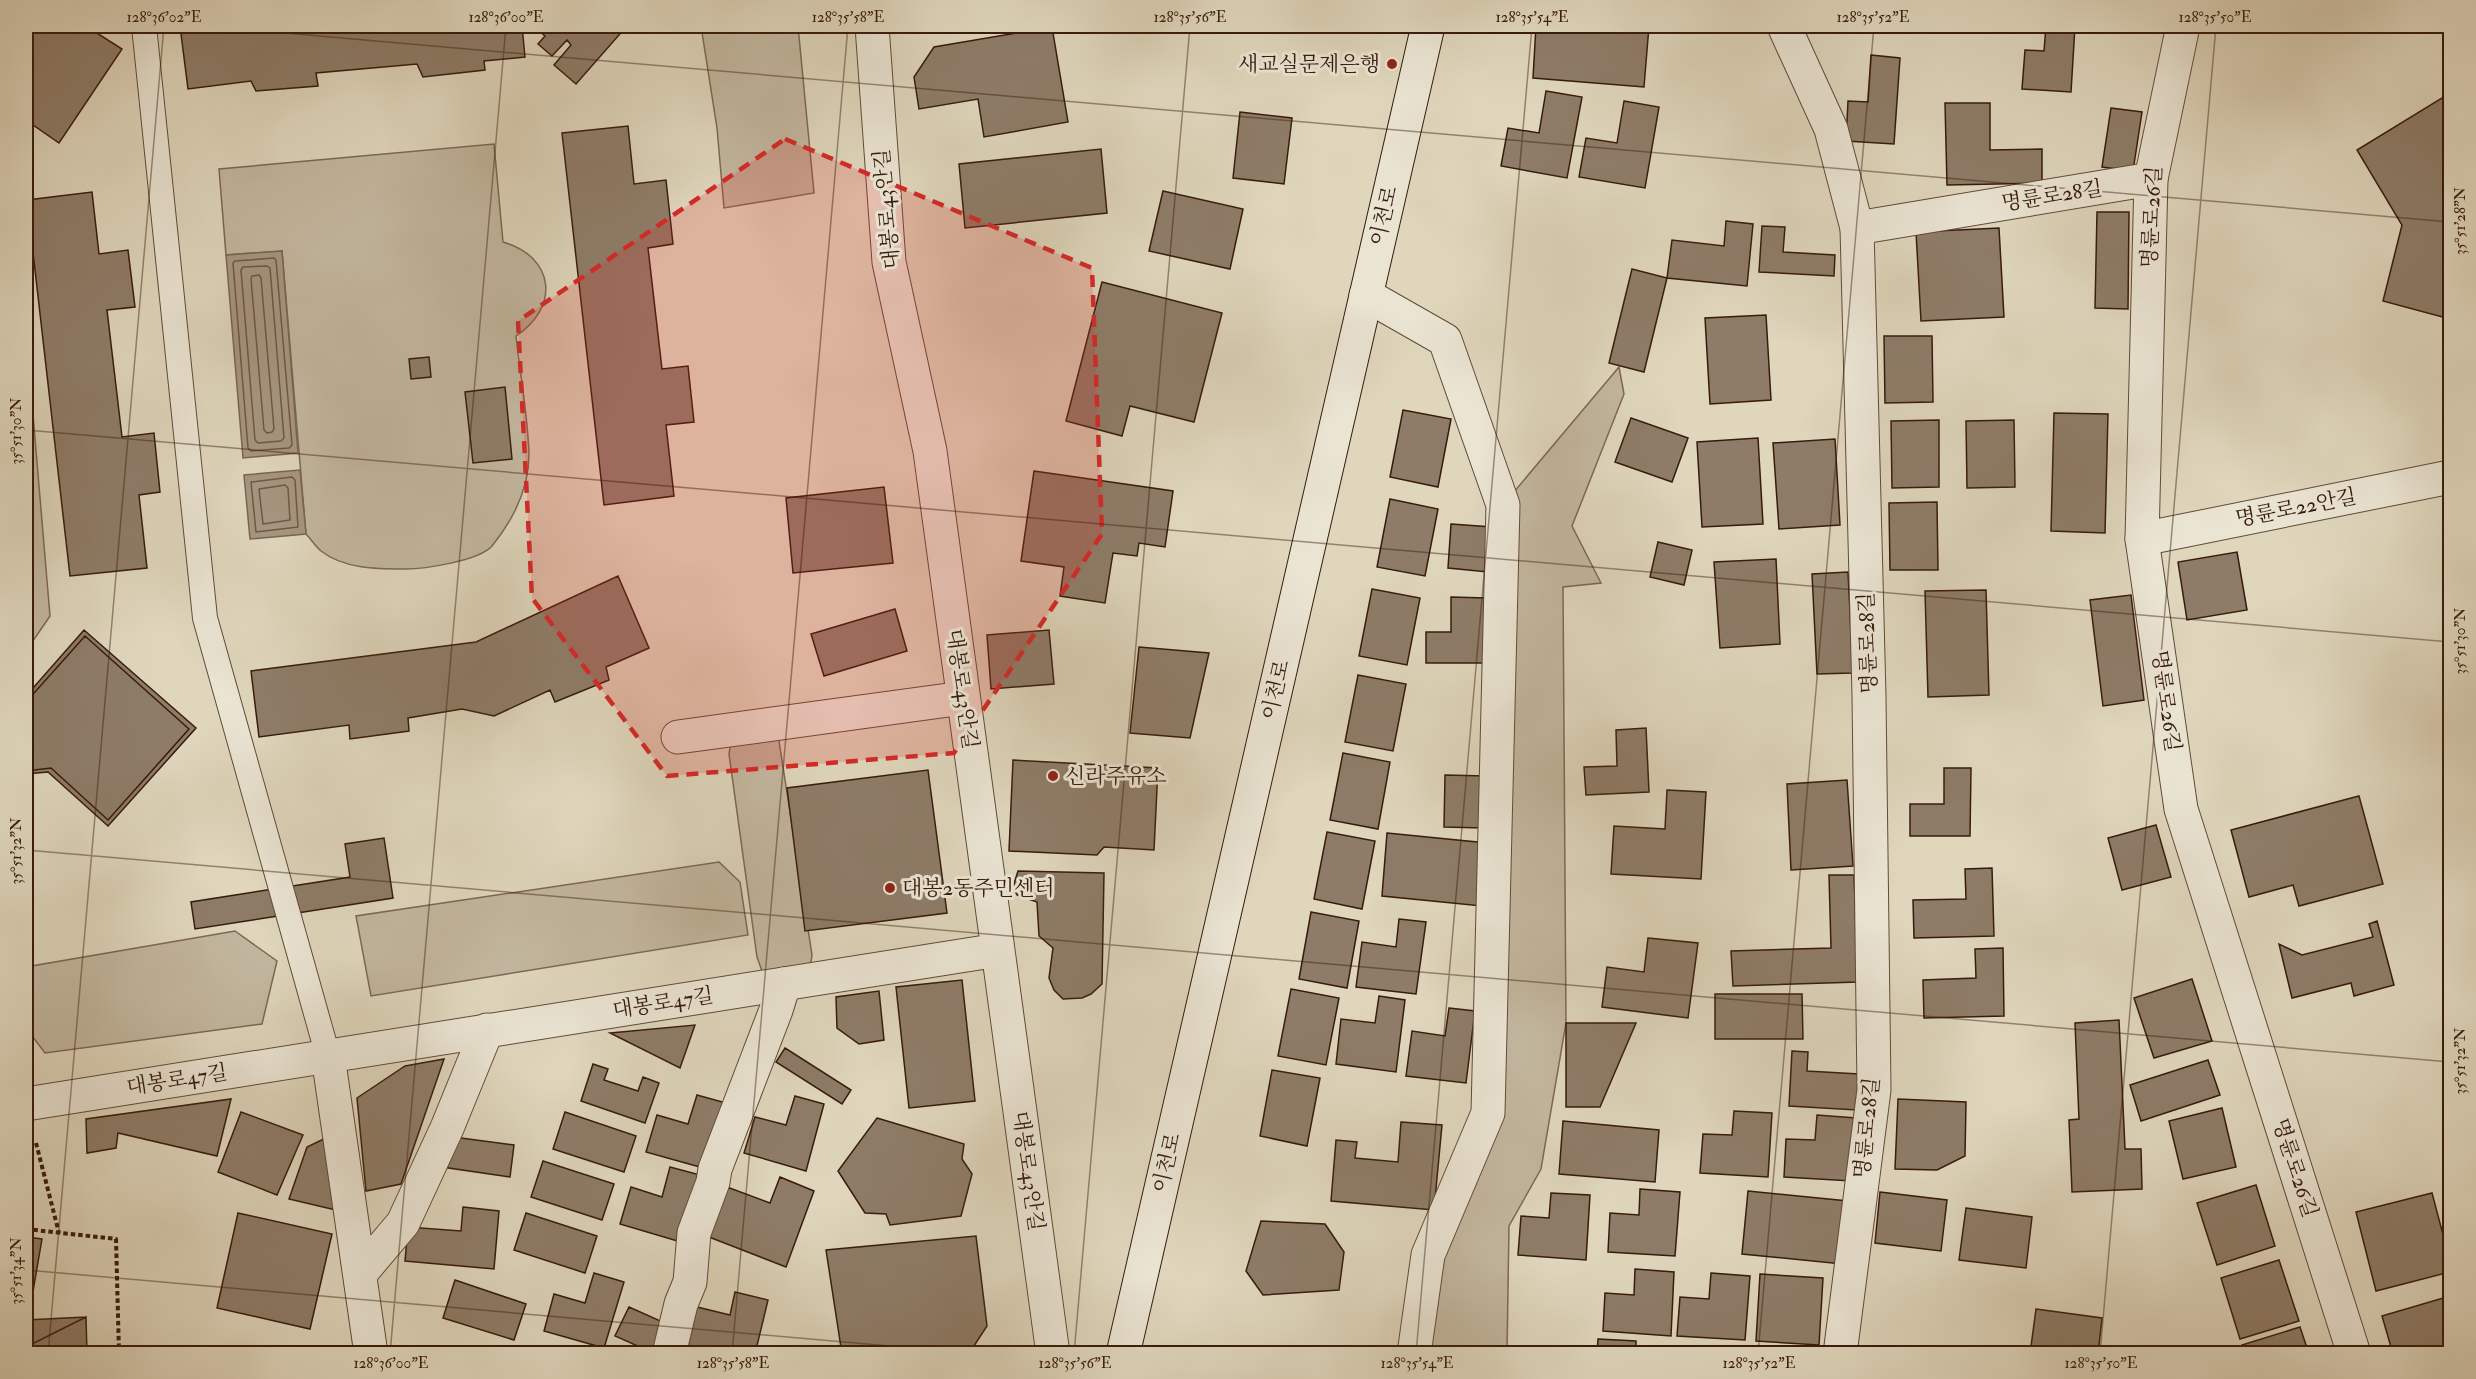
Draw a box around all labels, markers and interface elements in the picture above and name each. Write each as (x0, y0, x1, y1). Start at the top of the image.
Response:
text: 128°36'02"E (126, 8, 202, 27)
text: 128°36'00"E (468, 8, 544, 27)
text: 128°35'58"E (812, 8, 884, 27)
text: 128°35'56"E (1154, 8, 1227, 27)
text: 128°35'54"E (1495, 8, 1569, 27)
text: 128°35'52"E (1837, 8, 1910, 27)
text: 128°35'50"E (2179, 8, 2252, 27)
place label: 새교실문제은행 (1238, 51, 1380, 78)
marker: 새교실문제은행 (1385, 57, 1399, 71)
street label: 대봉로43안길 (868, 148, 906, 270)
street label: 명륜로26길 (2136, 165, 2168, 269)
street label: 명륜로28길 (2000, 175, 2104, 217)
street label: 이천로 (1364, 183, 1404, 249)
text: 35°51'28"N (2451, 186, 2470, 255)
text: 35°51'30"N (7, 397, 26, 464)
street label: 명륜로22안길 (2233, 483, 2359, 533)
street label: 명륜로28길 (1853, 592, 1883, 694)
text: 35°51'30"N (2451, 607, 2470, 674)
street label: 대봉로43안길 (940, 627, 984, 751)
street label: 명륜로26길 (2146, 648, 2186, 754)
street label: 이천로 (1256, 657, 1296, 723)
place label: 신라주유소 (1065, 763, 1166, 790)
marker: 신라주유소 (1046, 769, 1060, 783)
text: 35°51'32"N (7, 817, 26, 884)
place label: 대봉2동주민센터 (902, 875, 1055, 902)
marker: 대봉2동주민센터 (883, 881, 897, 895)
street label: 대봉로47길 (611, 982, 715, 1024)
text: 35°51'32"N (2451, 1027, 2470, 1094)
street label: 대봉로47길 (125, 1059, 229, 1101)
street label: 명륜로28길 (1848, 1076, 1886, 1180)
street label: 대봉로43안길 (1006, 1109, 1050, 1233)
street label: 명륜로26길 (2266, 1115, 2324, 1221)
street label: 이천로 (1147, 1130, 1187, 1196)
text: 35°51'34"N (7, 1237, 26, 1305)
text: 128°36'00"E (353, 1354, 429, 1373)
text: 128°35'58"E (697, 1354, 769, 1373)
text: 128°35'56"E (1039, 1354, 1112, 1373)
text: 128°35'54"E (1380, 1354, 1454, 1373)
text: 128°35'52"E (1723, 1354, 1796, 1373)
text: 128°35'50"E (2065, 1354, 2138, 1373)

